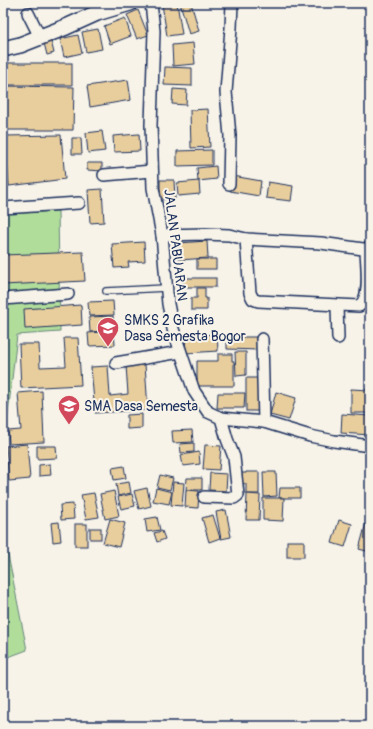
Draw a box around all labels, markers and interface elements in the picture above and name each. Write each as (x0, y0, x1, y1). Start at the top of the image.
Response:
street label: JALAN PABUARAN (160, 188, 191, 302)
place label: SMKS 2 Grafika Dasa Semesta Bogor (124, 312, 246, 345)
school or university icon: SMKS 2 Grafika Dasa Semesta Bogor (95, 315, 121, 348)
school or university icon: SMA Dasa Semesta (56, 393, 82, 426)
place label: SMA Dasa Semesta (84, 398, 198, 415)

